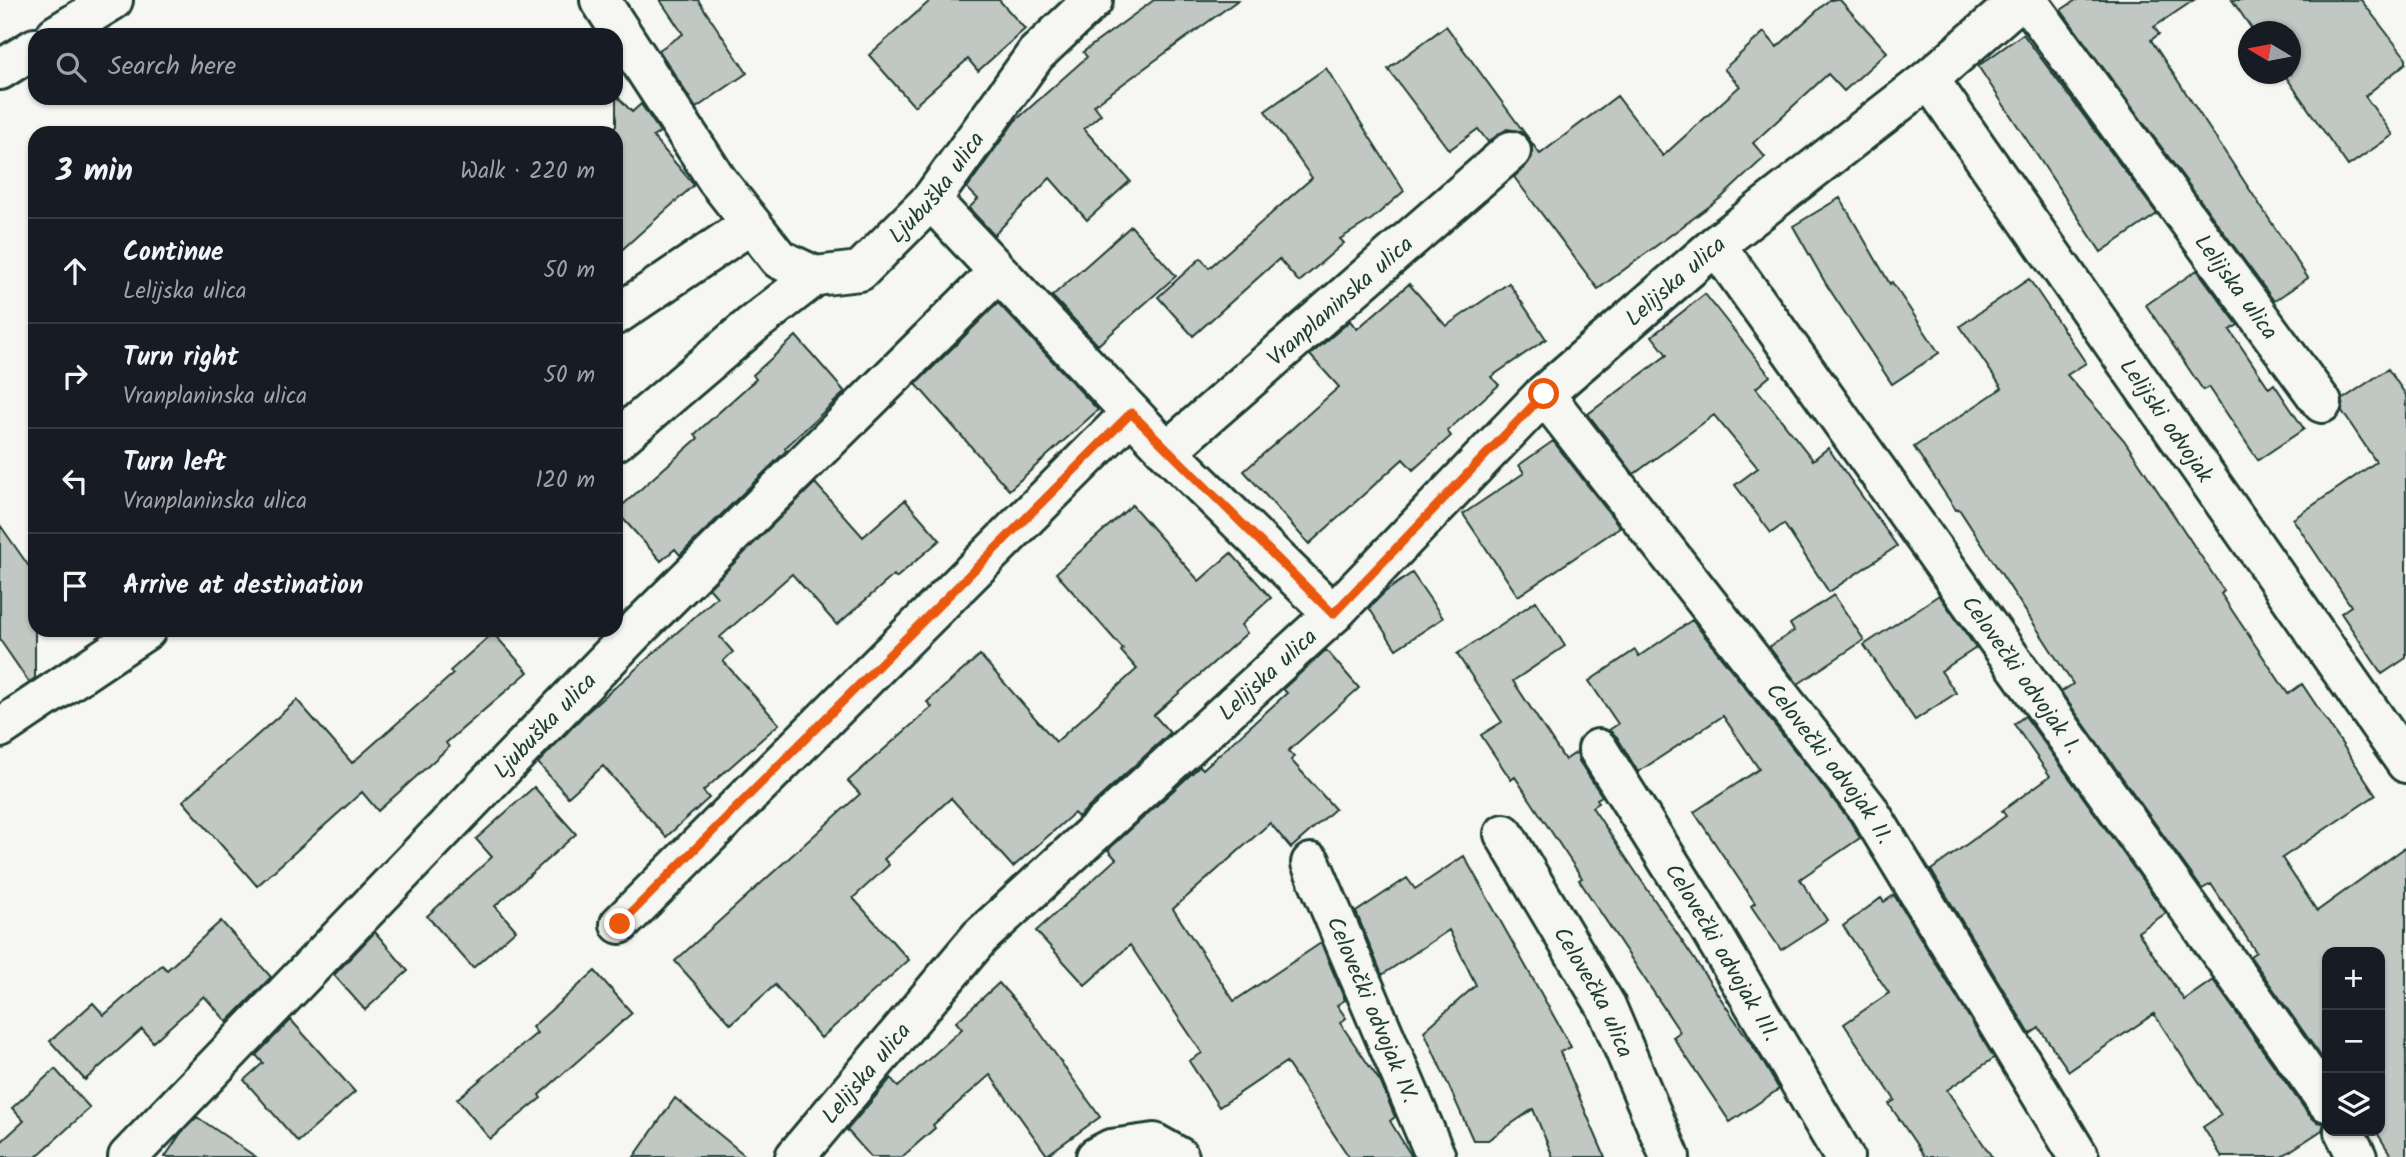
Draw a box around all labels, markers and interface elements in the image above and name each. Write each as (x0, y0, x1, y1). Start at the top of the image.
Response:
north arrow (2238, 21, 2301, 84)
search box (28, 28, 623, 105)
text: Search here (108, 46, 236, 88)
icon: search (52, 48, 90, 86)
street label: Ljubuška ulica (881, 124, 995, 253)
text: 3 min (56, 148, 133, 196)
text: Walk · 220 m (460, 154, 595, 190)
street label: Lelijska ulica (2184, 227, 2286, 348)
street label: Vranplaninska ulica (1260, 228, 1422, 376)
street label: Lelijska ulica (1618, 228, 1734, 336)
text: Continue (123, 232, 224, 274)
icon: ahead (56, 252, 94, 290)
text: 50 m (544, 253, 595, 289)
text: Lelijska ulica (123, 274, 247, 310)
text: Turn right (123, 337, 239, 379)
street label: Lelijski odvojak (2109, 352, 2222, 491)
icon: right (56, 357, 94, 395)
text: 50 m (544, 358, 595, 394)
route start (1528, 378, 1559, 409)
text: Vranplaninska ulica (123, 379, 307, 415)
text: Turn left (123, 442, 226, 484)
icon: left (56, 462, 94, 500)
text: 120 m (535, 463, 595, 499)
text: Vranplaninska ulica (123, 484, 307, 520)
text: Arrive at destination (123, 565, 363, 607)
icon: arrive (56, 567, 94, 605)
street label: Celovečki odvojak I. (1951, 589, 2089, 762)
street label: Lelijska ulica (1211, 620, 1327, 731)
street label: Ljubuška ulica (485, 665, 606, 788)
street label: Celovečki odvojak II. (1756, 676, 1901, 852)
street label: Celovečki odvojak III. (1654, 857, 1788, 1049)
route end (604, 908, 635, 939)
street label: Celovečki odvojak IV. (1316, 911, 1427, 1109)
street label: Celovečka ulica (1543, 920, 1642, 1064)
map controls (2322, 947, 2385, 1136)
button: + (2322, 947, 2385, 1010)
button: − (2322, 1010, 2385, 1073)
street label: Lelijska ulica (814, 1015, 921, 1133)
button: layers (2322, 1073, 2385, 1136)

